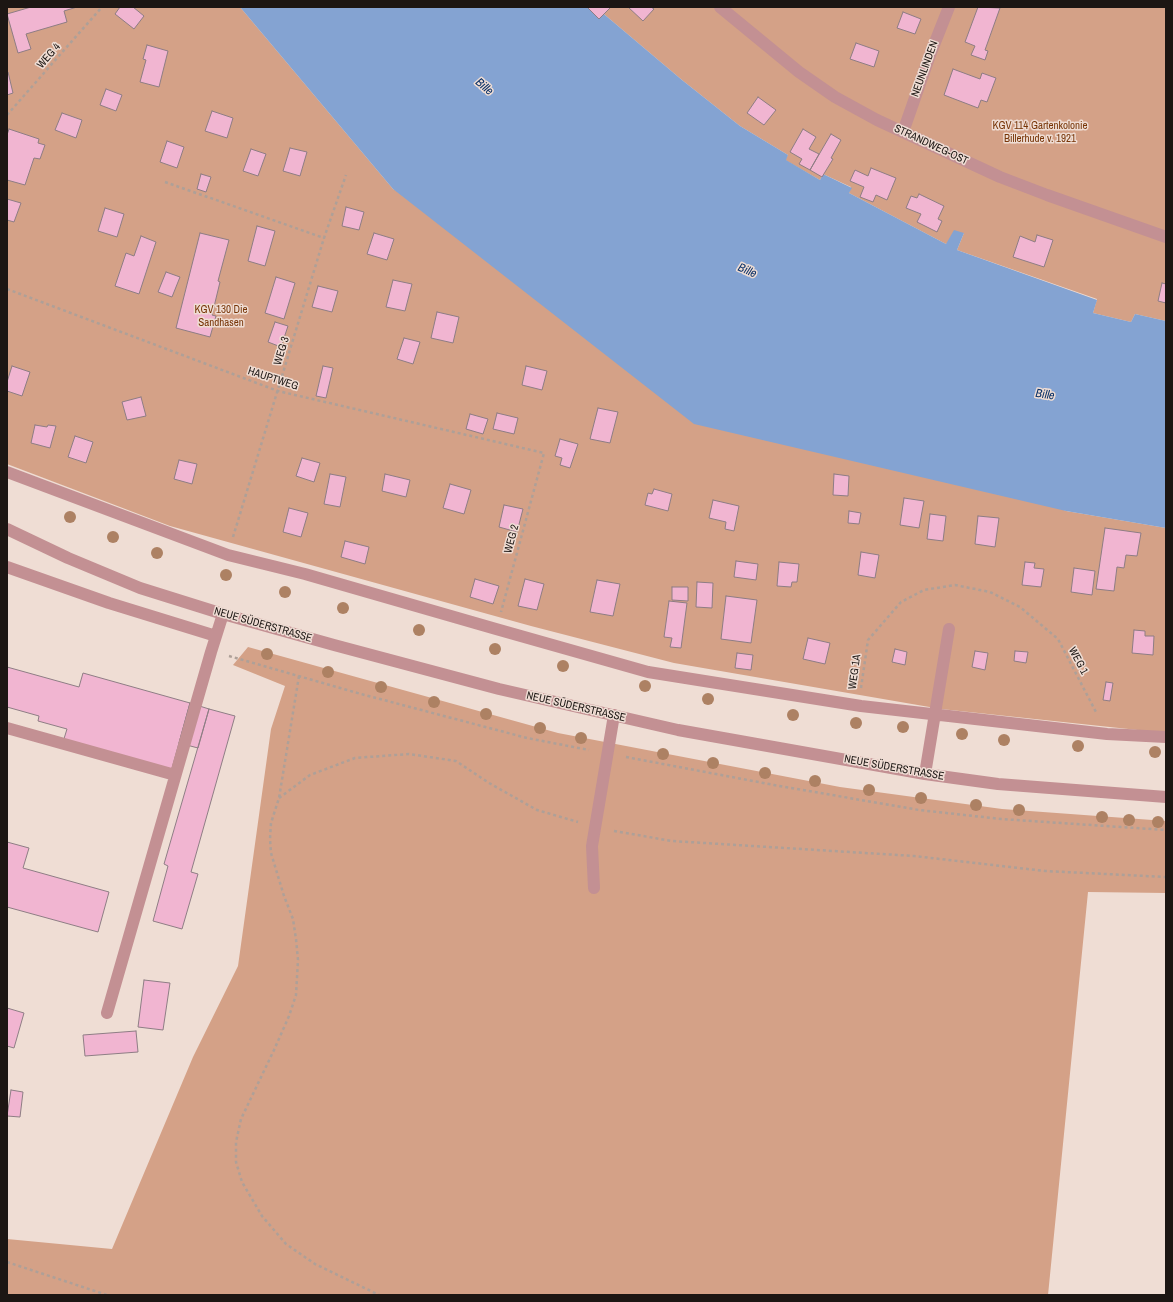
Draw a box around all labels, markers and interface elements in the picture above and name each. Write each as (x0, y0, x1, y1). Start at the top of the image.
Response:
street label: NEUNLINDEN (909, 39, 941, 99)
street label: WEG 4 (34, 41, 64, 71)
water label: Bille (472, 75, 496, 99)
park label: KGV 114 Gartenkolonie Billerhude v. 1921 (992, 119, 1088, 145)
street label: STRANDWEG-OST (892, 122, 970, 168)
water label: Bille (735, 261, 759, 281)
park label: KGV 130 Die Sandhasen (194, 303, 248, 329)
street label: WEG 3 (271, 335, 293, 367)
street label: HAUPTWEG (246, 365, 300, 393)
water label: Bille (1035, 387, 1055, 403)
street label: WEG 2 (502, 523, 522, 555)
street label: NEUE SÜDERSTRASSE (213, 605, 313, 645)
street label: WEG 1 (1065, 645, 1091, 677)
street label: WEG 1A (846, 654, 864, 690)
street label: NEUE SÜDERSTRASSE (525, 689, 627, 725)
street label: NEUE SÜDERSTRASSE (843, 753, 945, 783)

